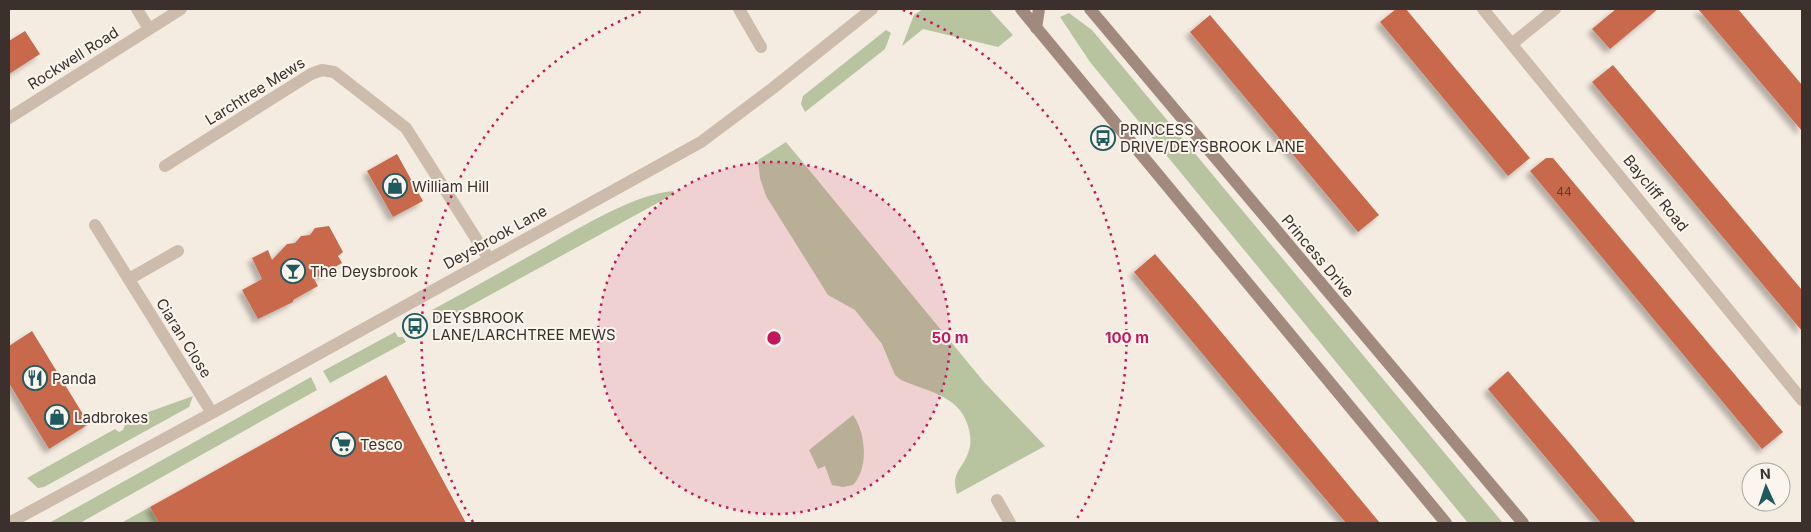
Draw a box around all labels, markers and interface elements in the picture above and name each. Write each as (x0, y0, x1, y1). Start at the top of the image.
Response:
street label: Rockwell Road (24, 22, 122, 94)
street label: Larchtree Mews (202, 53, 308, 129)
place label: PRINCESS DRIVE/DEYSBROOK LANE (1120, 120, 1305, 156)
bus stop icon: PRINCESS DRIVE/DEYSBROOK LANE (1090, 125, 1116, 151)
street label: Baycliff Road (1619, 151, 1693, 235)
shop icon: William Hill (382, 173, 408, 199)
place label: William Hill (412, 177, 489, 196)
house number: 44 (1556, 184, 1572, 199)
street label: Deysbrook Lane (440, 201, 550, 273)
street label: Princess Drive (1278, 211, 1358, 301)
bar icon: The Deysbrook (280, 258, 306, 284)
place label: The Deysbrook (310, 262, 419, 281)
street label: Ciaran Close (152, 295, 216, 381)
place label: DEYSBROOK LANE/LARCHTREE MEWS (432, 308, 616, 344)
bus stop icon: DEYSBROOK LANE/LARCHTREE MEWS (402, 313, 428, 339)
text: 50 m (932, 328, 968, 347)
text: 100 m (1105, 328, 1149, 347)
centre of rings (765, 329, 783, 347)
restaurant icon: Panda (22, 365, 48, 391)
place label: Panda (52, 369, 96, 388)
shop icon: Ladbrokes (44, 404, 70, 430)
place label: Ladbrokes (74, 408, 148, 427)
supermarket icon: Tesco (330, 431, 356, 457)
place label: Tesco (360, 435, 403, 454)
north arrow (1741, 462, 1791, 512)
text: N (1760, 465, 1771, 482)

